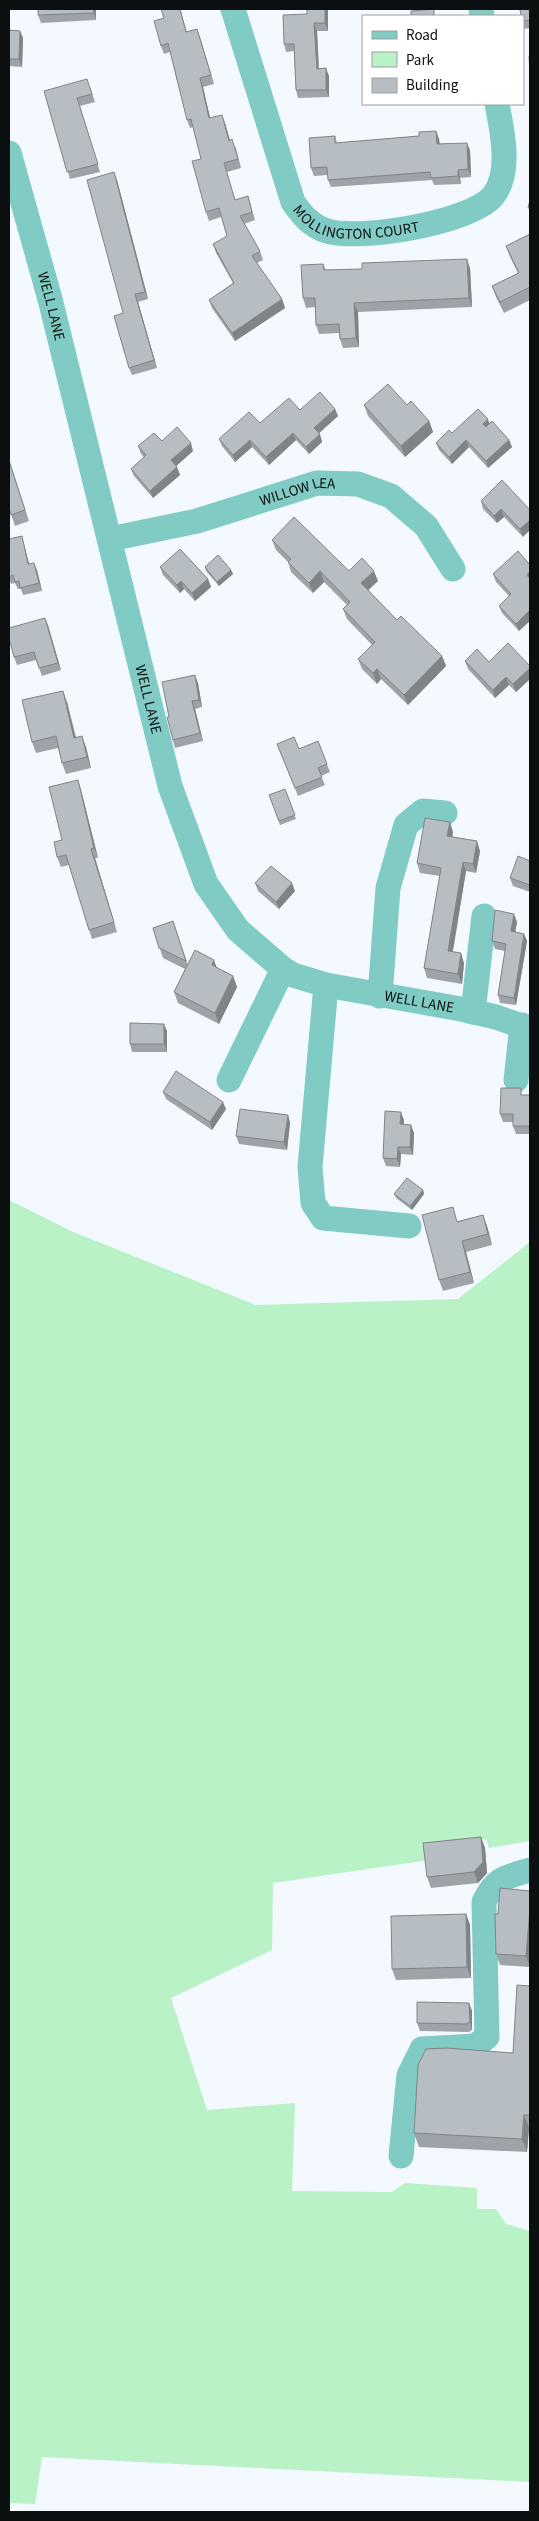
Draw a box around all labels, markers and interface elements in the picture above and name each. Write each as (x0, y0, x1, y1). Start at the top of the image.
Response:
legend (362, 15, 524, 105)
text: Road (406, 25, 438, 46)
text: Park (406, 50, 435, 71)
text: Building (406, 75, 459, 96)
street label: MOLLINGTON COURT (288, 200, 421, 244)
street label: WELL LANE (32, 269, 70, 343)
street label: WILLOW LEA (257, 472, 336, 511)
street label: WELL LANE (130, 663, 167, 736)
street label: WELL LANE (383, 985, 456, 1018)

